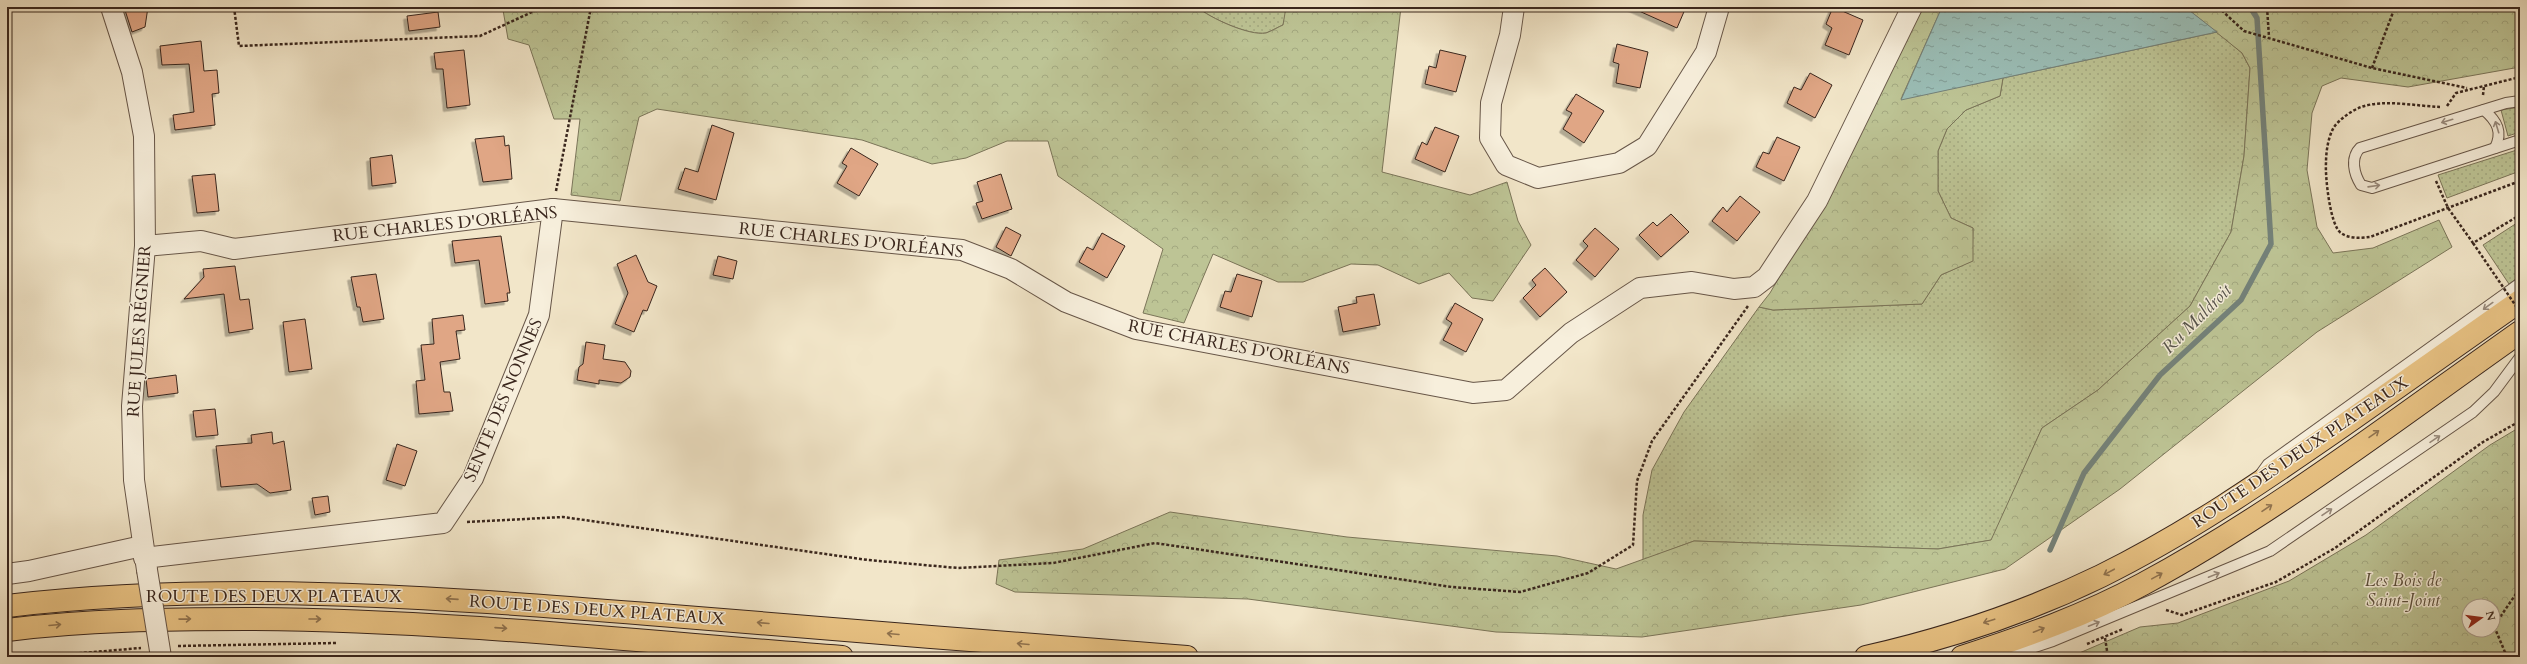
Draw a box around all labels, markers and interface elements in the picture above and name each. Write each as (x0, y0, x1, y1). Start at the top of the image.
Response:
one-way arrow (2441, 118, 2454, 125)
one-way arrow (2493, 121, 2500, 134)
one-way arrow (2367, 182, 2380, 190)
street label: RUE CHARLES D'ORLÉANS (332, 201, 558, 247)
street label: RUE CHARLES D'ORLÉANS (738, 217, 964, 263)
street label: RUE JULES RÉGNIER (122, 244, 157, 418)
water label: Ru Maldroit (2157, 278, 2238, 359)
one-way arrow (2483, 302, 2494, 310)
street label: RUE CHARLES D'ORLÉANS (1126, 314, 1352, 380)
street label: SENTE DES NONNES (458, 315, 548, 485)
street label: ROUTE DES DEUX PLATEAUX (2187, 371, 2413, 533)
one-way arrow (2369, 430, 2380, 438)
one-way arrow (2429, 435, 2440, 443)
one-way arrow (2261, 504, 2272, 512)
one-way arrow (2321, 508, 2332, 516)
one-way arrow (2103, 568, 2115, 576)
park label: Les Bois de Saint-Joint (2365, 569, 2442, 612)
one-way arrow (2208, 571, 2220, 578)
one-way arrow (2151, 572, 2163, 580)
street label: ROUTE DES DEUX PLATEAUX (146, 585, 403, 608)
street label: ROUTE DES DEUX PLATEAUX (468, 590, 726, 630)
one-way arrow (446, 596, 459, 603)
north arrow (2461, 598, 2501, 638)
text: N (2482, 609, 2499, 623)
one-way arrow (178, 615, 191, 623)
one-way arrow (308, 615, 321, 623)
one-way arrow (1982, 618, 1995, 625)
one-way arrow (757, 620, 770, 627)
one-way arrow (2087, 620, 2099, 628)
one-way arrow (48, 622, 61, 629)
one-way arrow (494, 625, 507, 632)
one-way arrow (2032, 626, 2044, 634)
one-way arrow (887, 630, 900, 637)
one-way arrow (1017, 640, 1030, 647)

